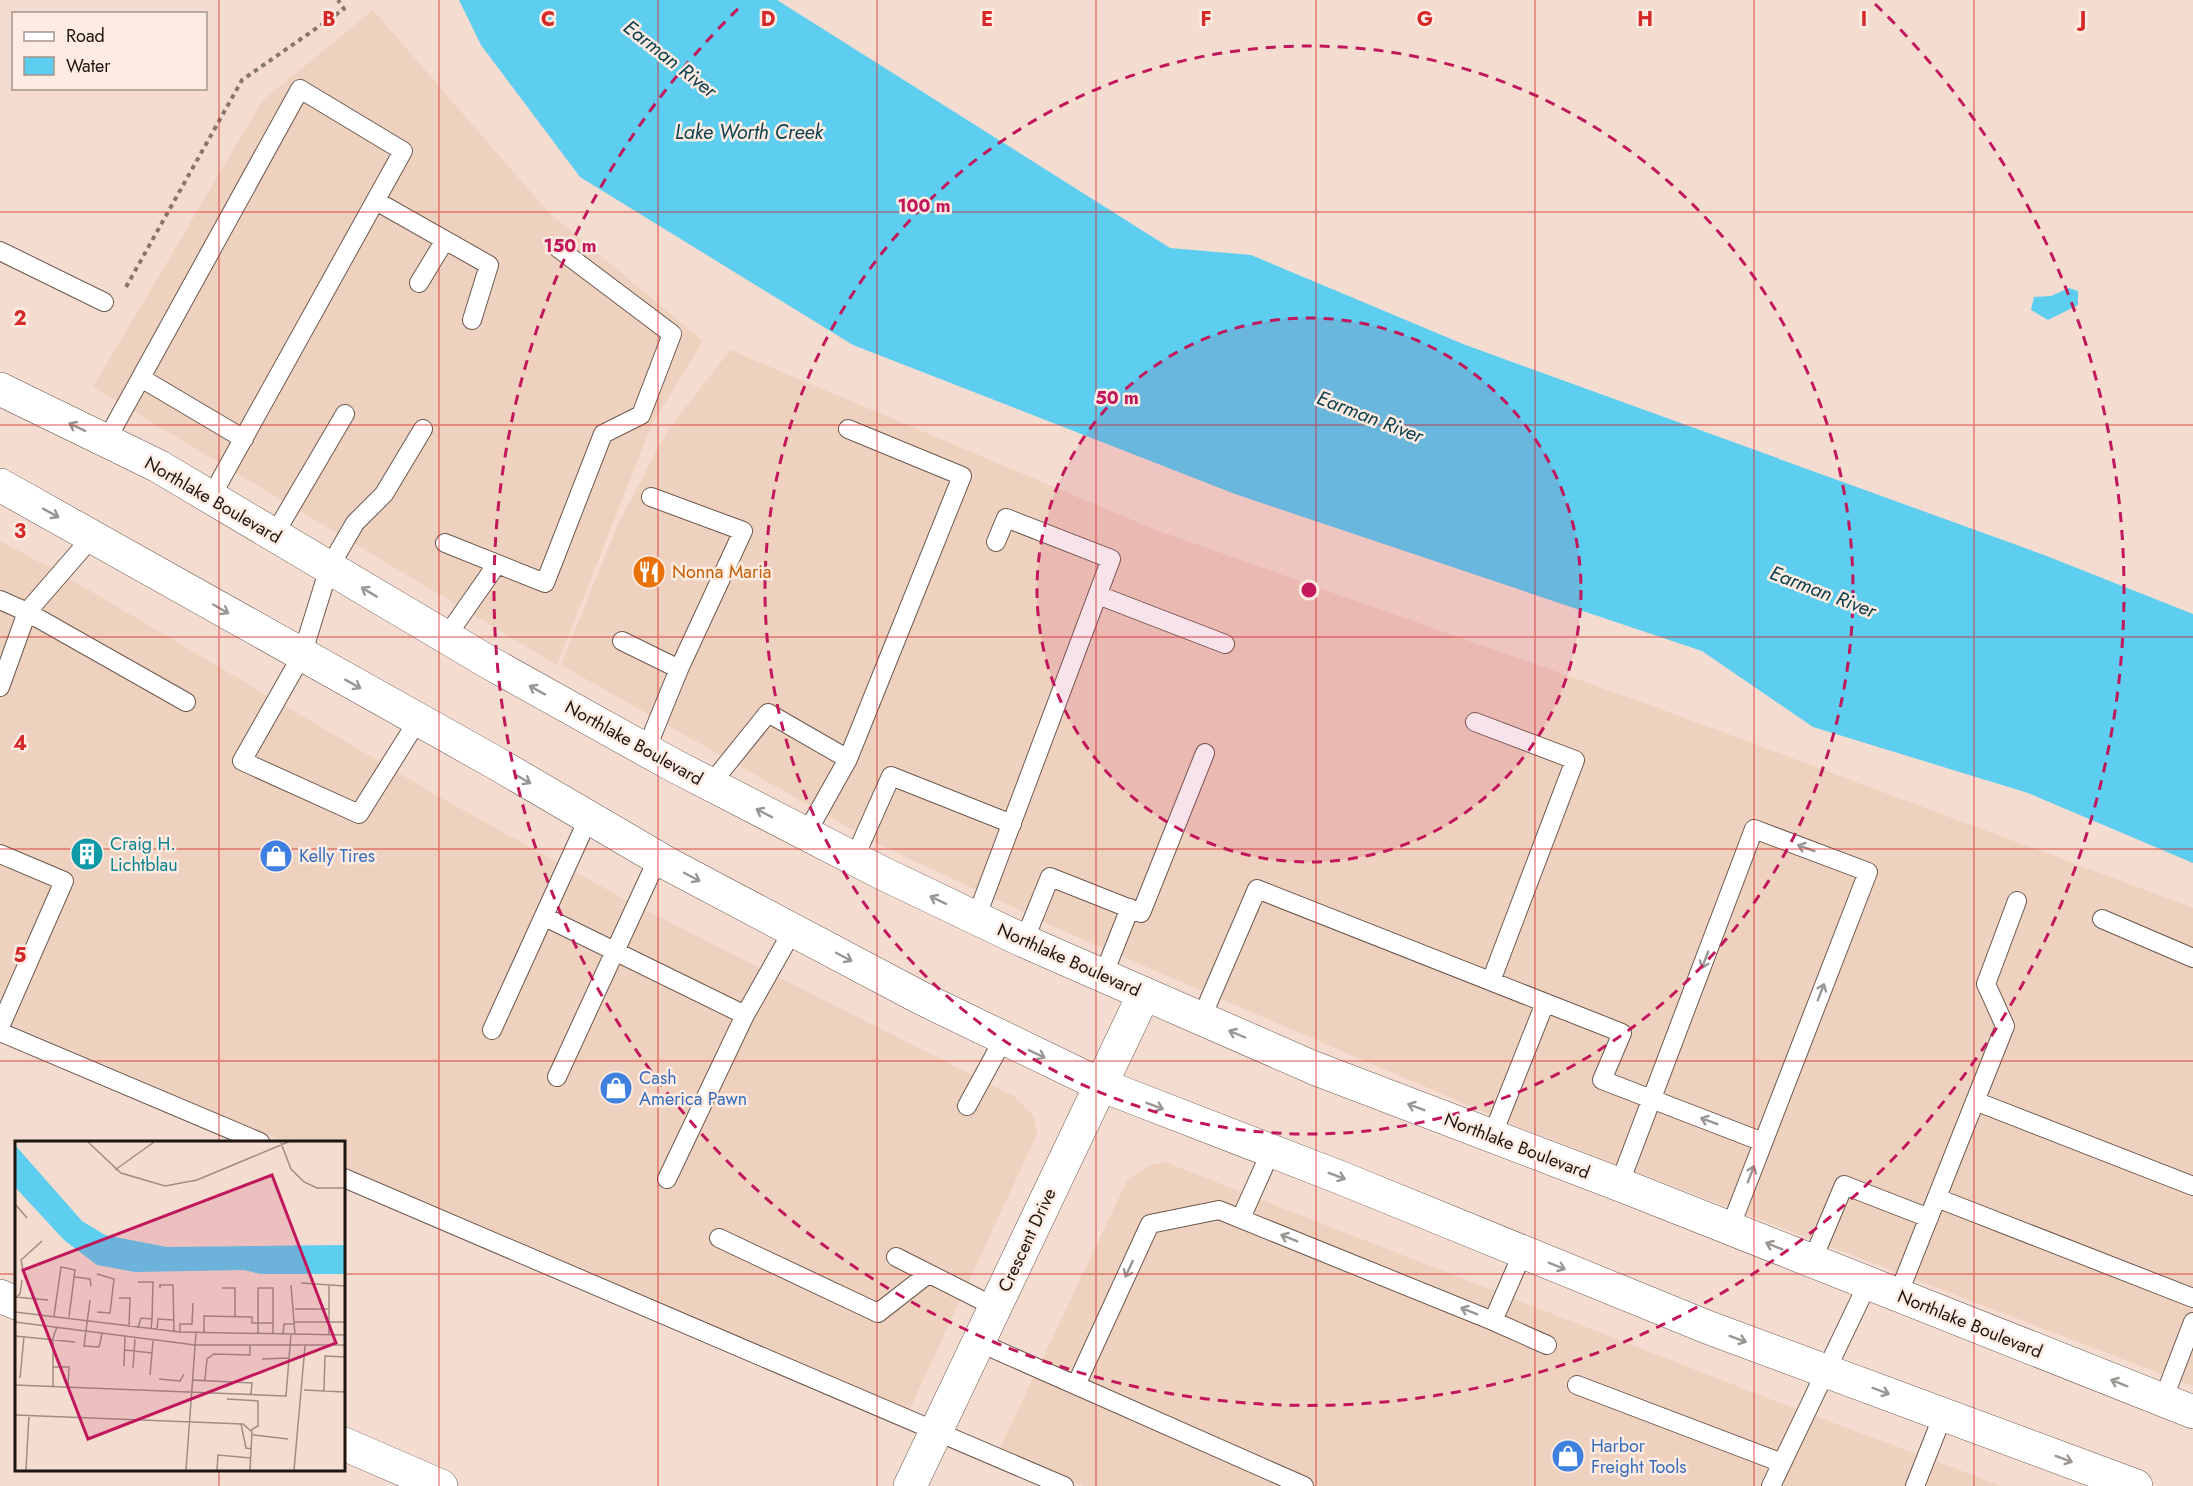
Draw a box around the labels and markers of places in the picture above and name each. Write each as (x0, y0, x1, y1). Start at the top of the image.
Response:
restaurant icon: Nonna Maria (631, 554, 667, 590)
place label: Nonna Maria (672, 559, 772, 585)
centre of rings (1299, 580, 1319, 600)
place label: Craig H. Lichtblau (110, 831, 178, 878)
building icon: Craig H. Lichtblau (69, 836, 105, 872)
shop icon: Kelly Tires (258, 838, 294, 874)
place label: Kelly Tires (299, 843, 375, 869)
place label: Cash America Pawn (639, 1065, 747, 1112)
shop icon: Cash America Pawn (598, 1070, 634, 1106)
place label: Harbor Freight Tools (1591, 1433, 1687, 1480)
shop icon: Harbor Freight Tools (1550, 1438, 1586, 1474)

